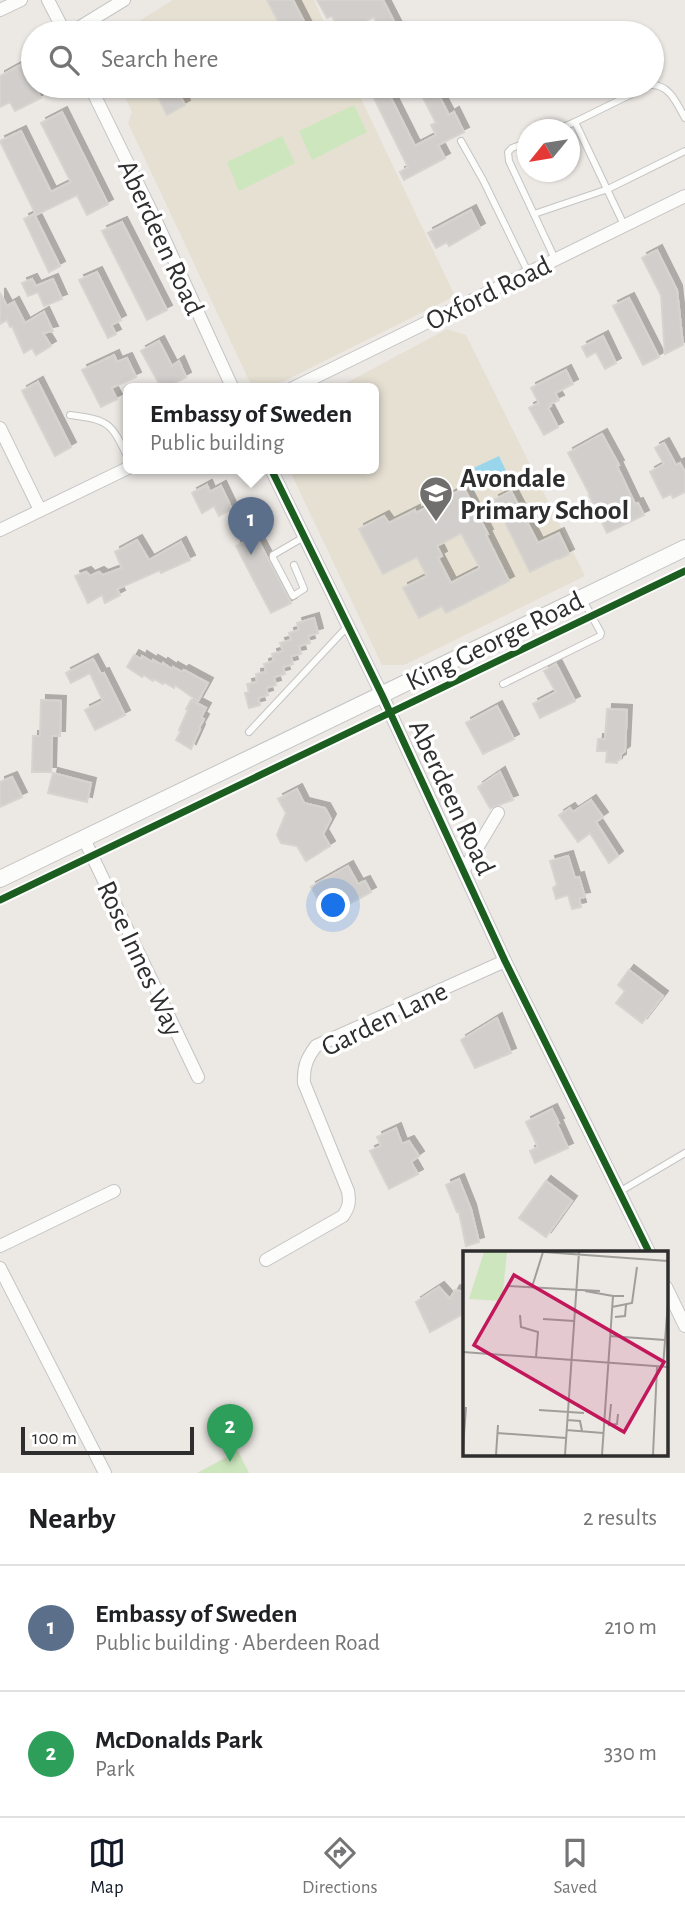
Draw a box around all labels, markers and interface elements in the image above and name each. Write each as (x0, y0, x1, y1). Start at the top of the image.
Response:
search box (21, 21, 664, 98)
icon: search (45, 41, 83, 79)
text: Search here (101, 46, 219, 72)
north arrow (517, 119, 580, 182)
street label: Aberdeen Road (112, 156, 208, 320)
street label: Oxford Road (422, 252, 556, 336)
popup (123, 383, 379, 474)
text: Embassy of Sweden (150, 401, 352, 427)
text: Public building (150, 432, 284, 455)
place label: Avondale Primary School (460, 465, 629, 525)
school or university icon: Avondale Primary School (417, 474, 455, 523)
pin: 1 (228, 497, 274, 555)
street label: King George Road (402, 587, 588, 697)
street label: Aberdeen Road (403, 716, 499, 880)
street label: Rose Innes Way (91, 877, 187, 1041)
your location (316, 888, 350, 922)
street label: Garden Lane (317, 977, 452, 1062)
inset map (463, 1251, 668, 1456)
pin: 2 (207, 1404, 253, 1462)
scale bar (21, 1424, 194, 1456)
text: 100 m (32, 1429, 77, 1448)
text: Nearby (28, 1504, 116, 1534)
text: 2 results (583, 1507, 657, 1530)
text: Embassy of Sweden (95, 1601, 298, 1627)
text: 1 (47, 1616, 55, 1639)
text: 210 m (604, 1616, 657, 1639)
text: Public building · Aberdeen Road (95, 1632, 380, 1655)
text: McDonalds Park (95, 1727, 263, 1753)
text: 2 (46, 1742, 56, 1765)
text: 330 m (604, 1742, 657, 1765)
text: Park (95, 1758, 135, 1781)
tab: Map (88, 1834, 126, 1899)
tab: Directions (302, 1834, 378, 1899)
tab: Saved (554, 1834, 597, 1899)

